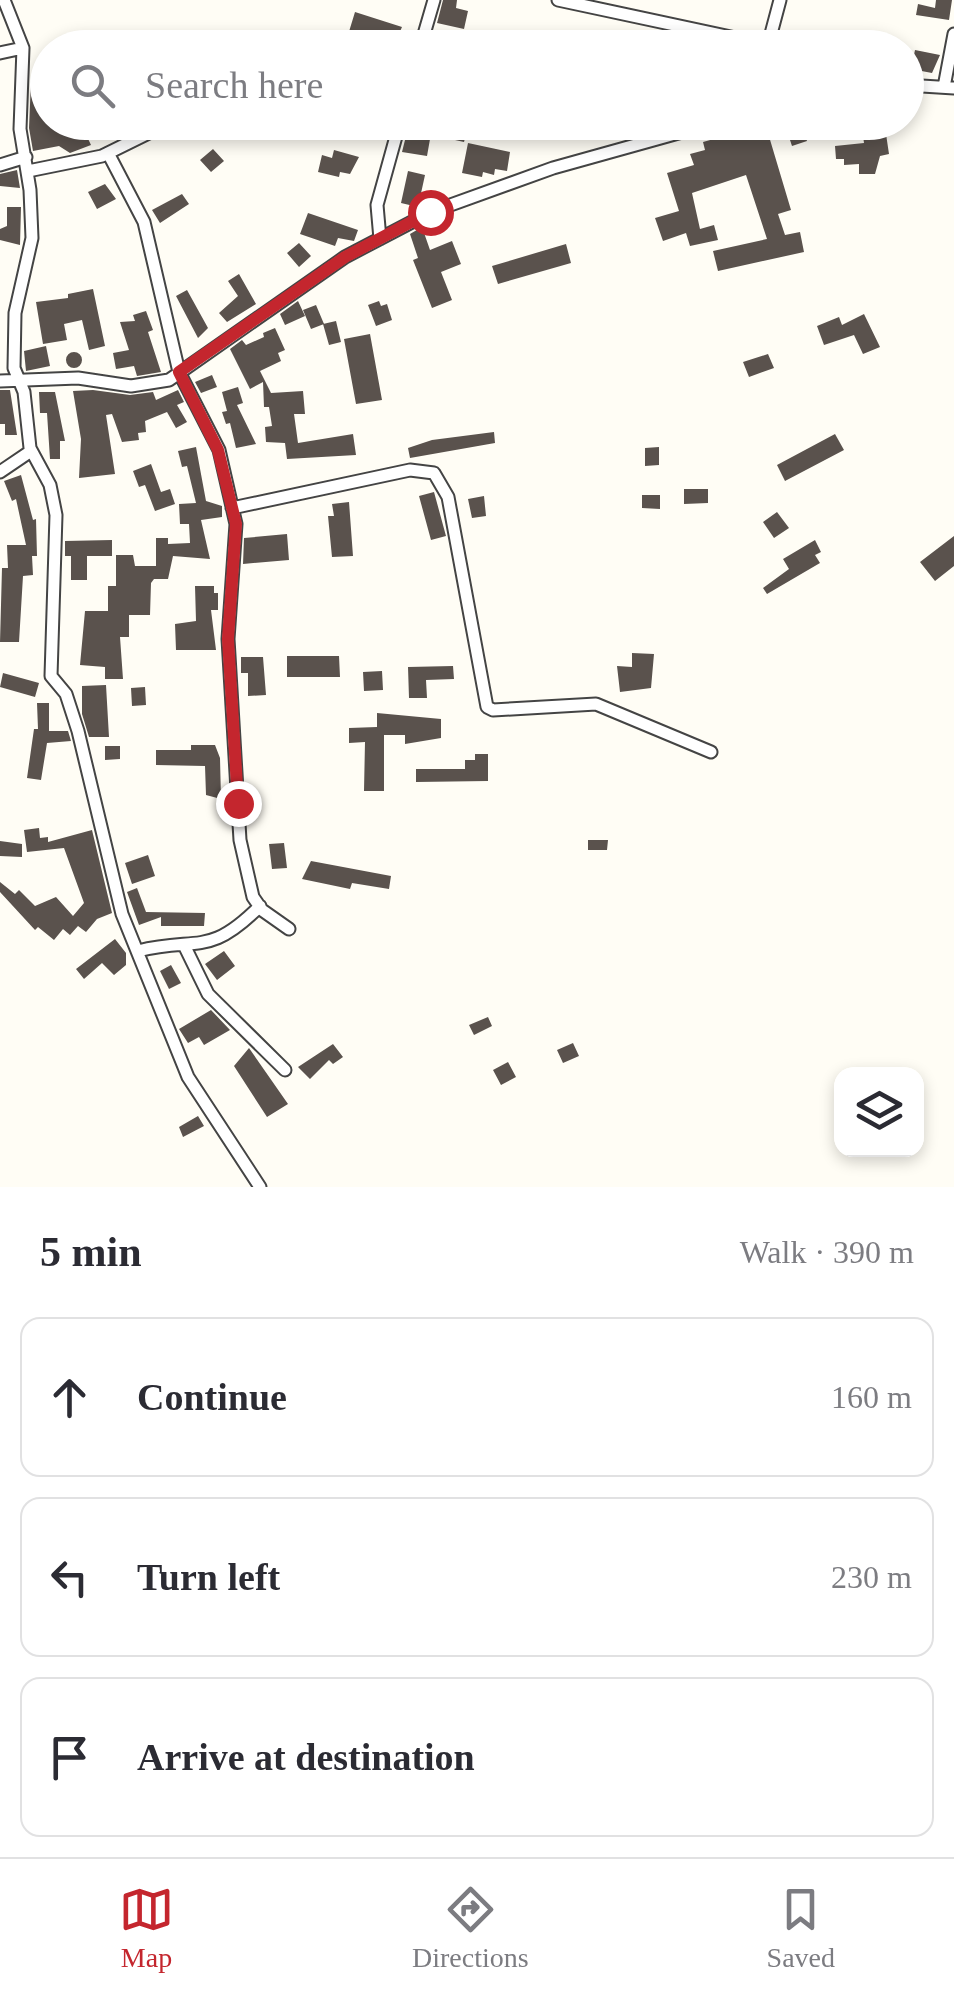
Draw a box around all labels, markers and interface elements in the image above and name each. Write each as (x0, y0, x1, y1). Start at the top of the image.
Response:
search box (30, 30, 924, 140)
icon: search (65, 58, 120, 113)
text: Search here (145, 64, 323, 106)
route start (408, 190, 454, 236)
route end (216, 781, 262, 827)
map controls (834, 1067, 924, 1157)
button: layers (834, 1067, 924, 1157)
text: 5 min (40, 1229, 142, 1275)
text: Walk · 390 m (740, 1234, 914, 1270)
icon: ahead (42, 1370, 97, 1425)
text: Continue (137, 1376, 287, 1418)
text: 160 m (831, 1379, 912, 1415)
icon: left (42, 1550, 97, 1605)
text: Turn left (137, 1556, 280, 1598)
text: 230 m (831, 1559, 912, 1595)
icon: arrive (42, 1730, 97, 1785)
text: Arrive at destination (137, 1736, 475, 1778)
tab: Map (119, 1882, 174, 1974)
tab: Directions (412, 1882, 529, 1974)
tab: Saved (767, 1882, 835, 1974)

